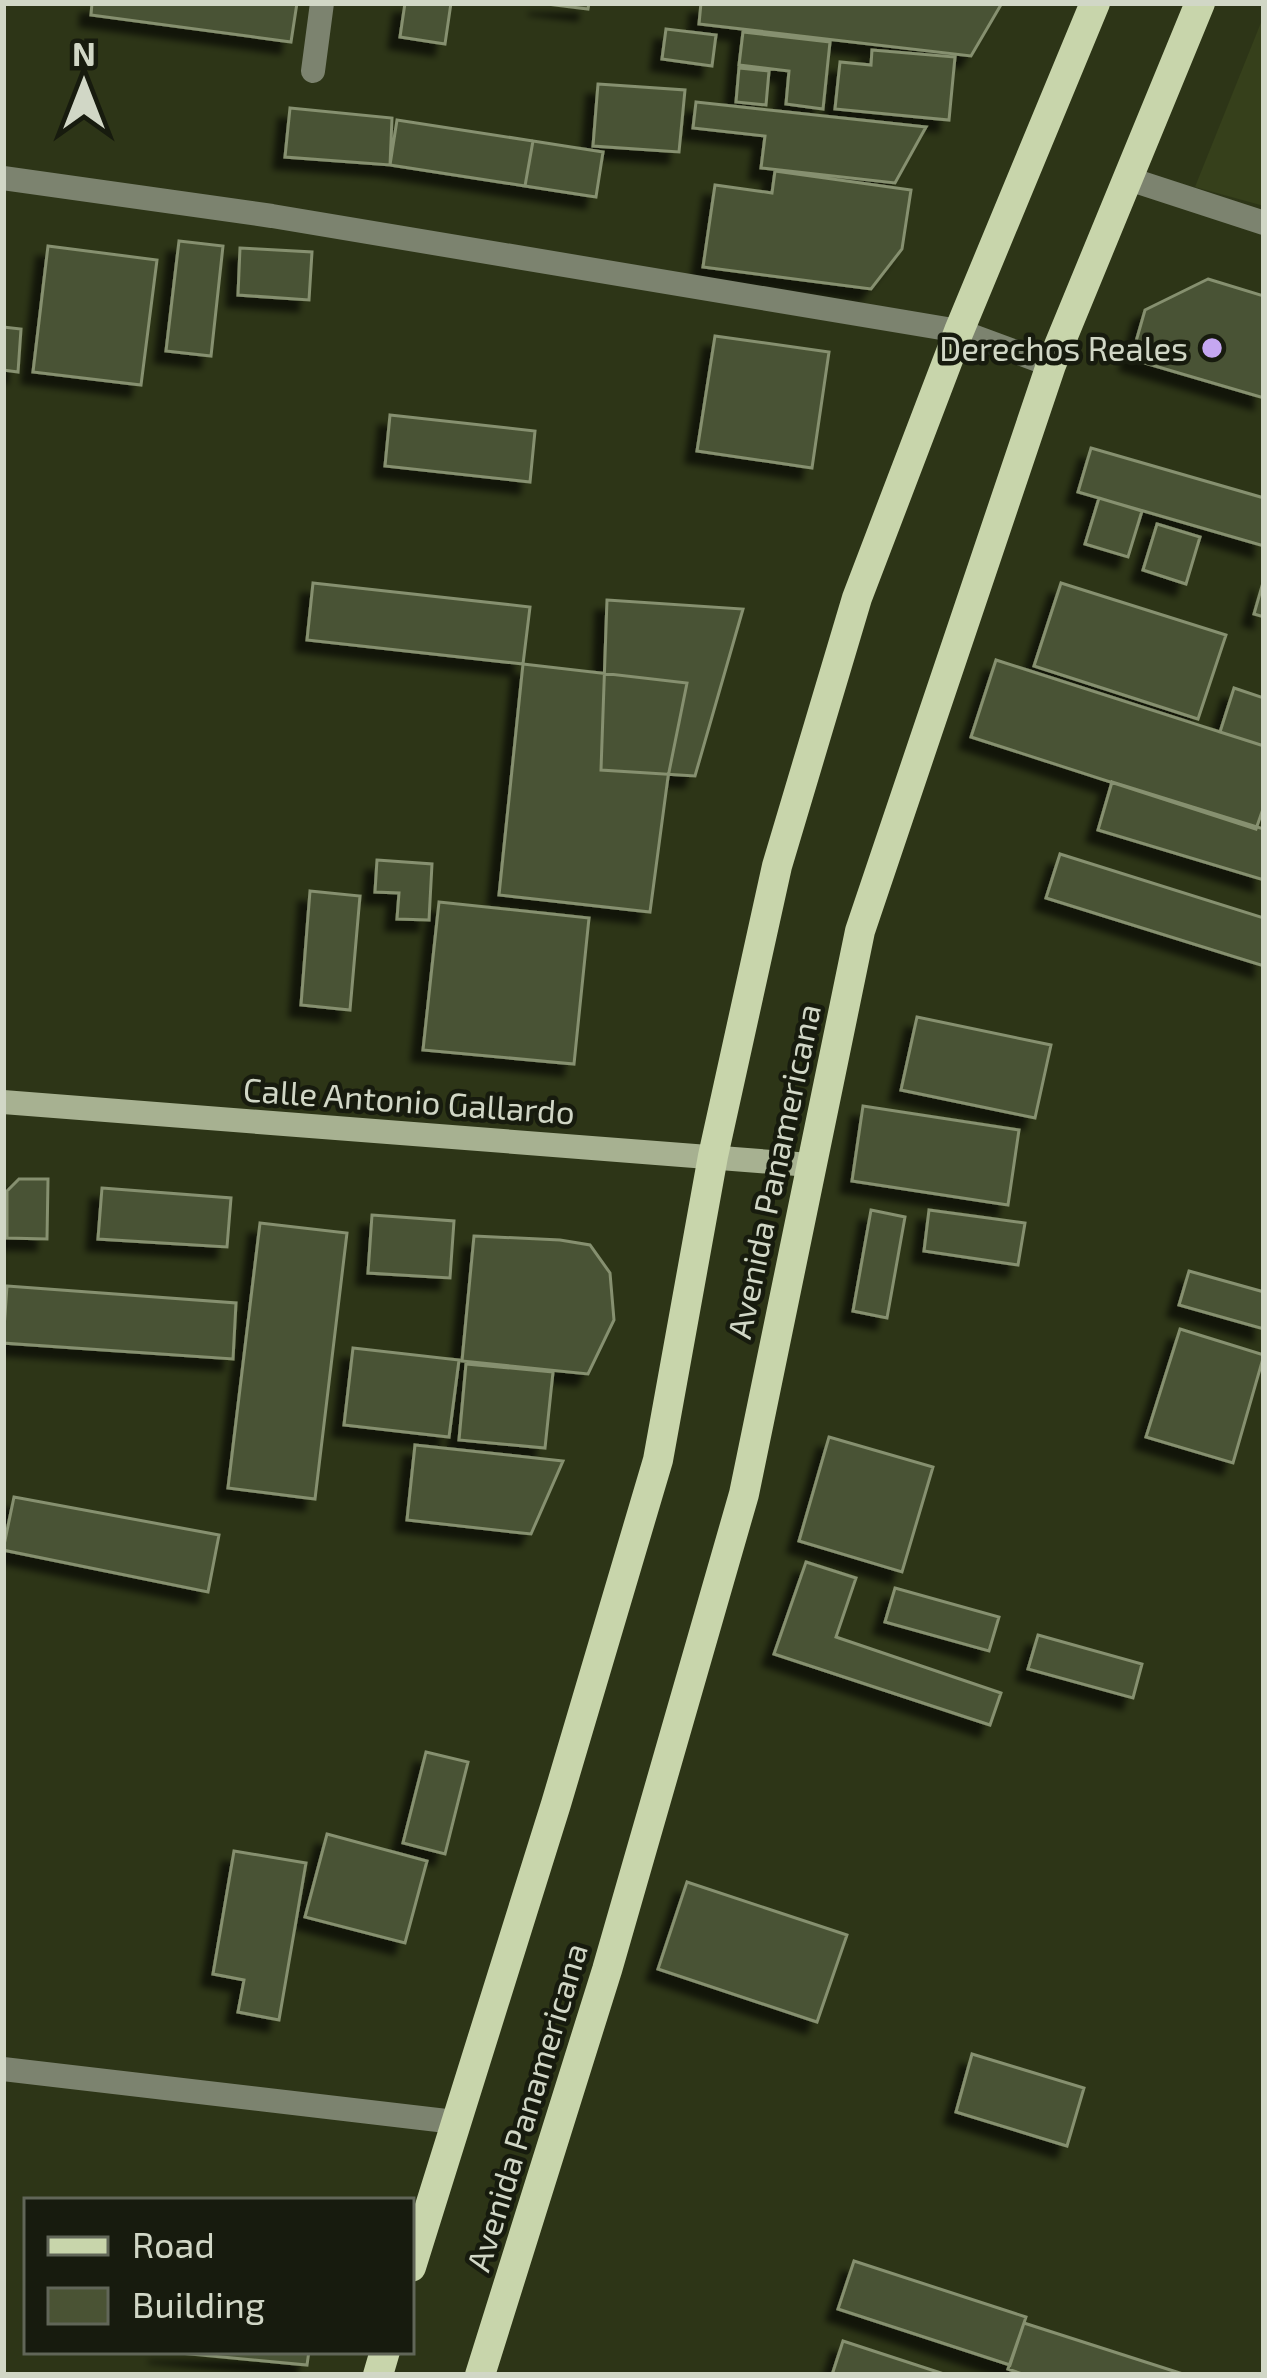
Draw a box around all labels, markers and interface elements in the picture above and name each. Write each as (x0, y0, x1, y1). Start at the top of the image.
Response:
north arrow (24, 24, 144, 144)
text: N (72, 33, 96, 73)
place label: Derechos Reales (939, 328, 1188, 368)
marker: Derechos Reales (1199, 335, 1225, 361)
street label: Avenida Panamericana (718, 1000, 828, 1342)
street label: Calle Antonio Gallardo (242, 1068, 576, 1132)
street label: Avenida Panamericana (457, 1938, 595, 2276)
legend (24, 2198, 414, 2354)
text: Road (132, 2222, 215, 2265)
text: Building (132, 2282, 265, 2325)

